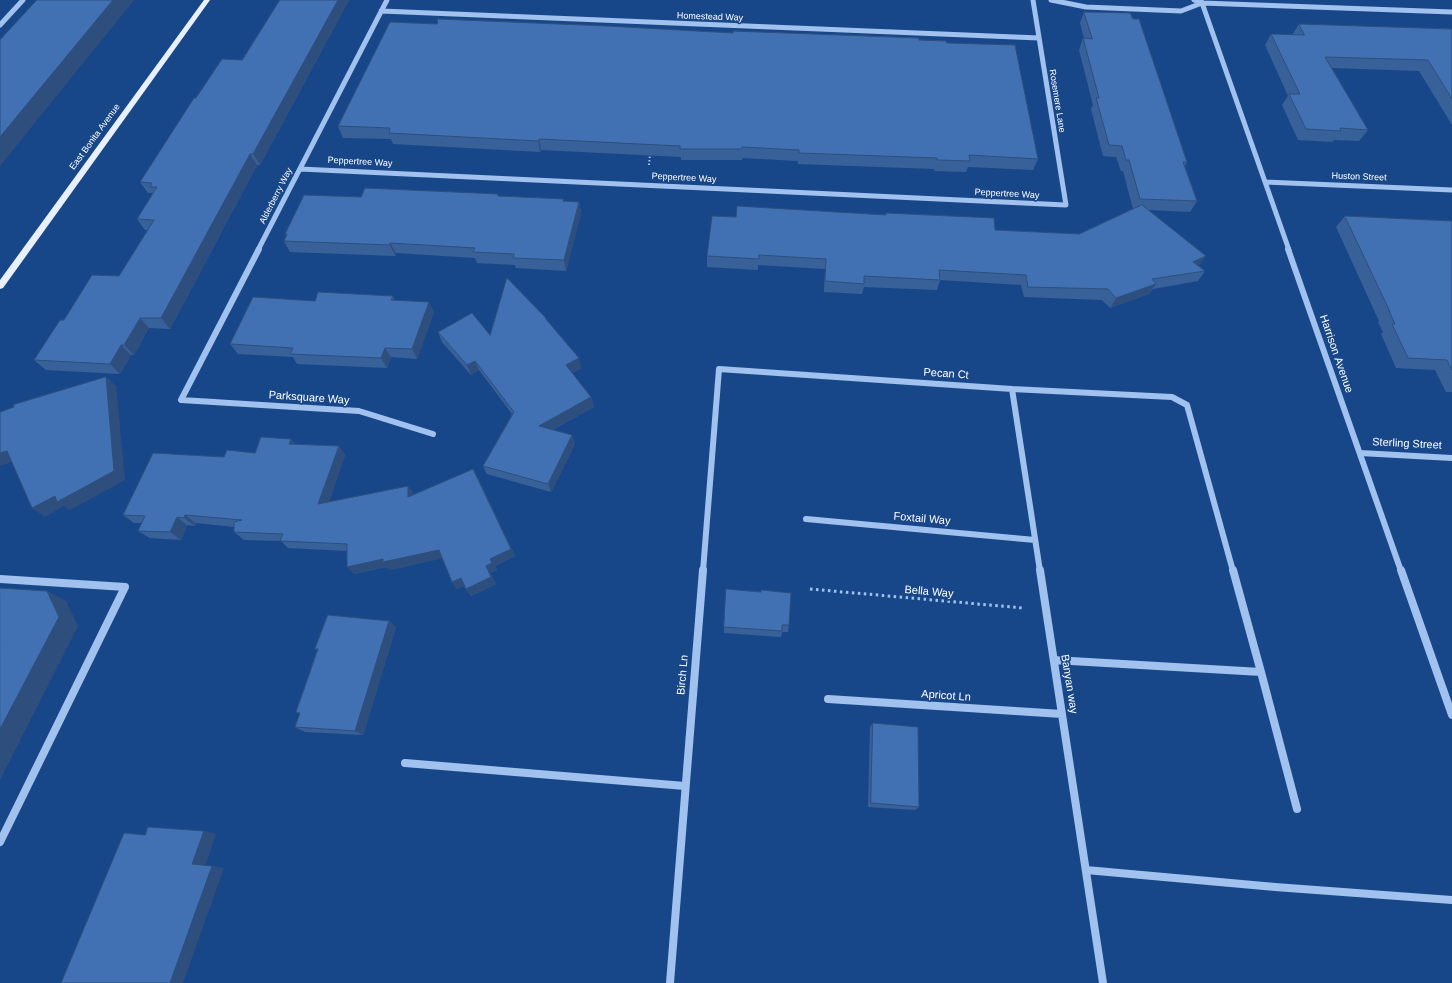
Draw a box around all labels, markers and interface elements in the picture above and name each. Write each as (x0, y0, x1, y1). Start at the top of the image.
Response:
street label: Homestead Way (677, 10, 743, 24)
street label: Rosemere Lane (1047, 69, 1067, 133)
street label: East Bonita Avenue (67, 102, 123, 172)
street label: Peppertree Way (327, 155, 393, 169)
street label: Alderberry Way (257, 166, 295, 226)
street label: Peppertree Way (651, 171, 717, 185)
street label: Huston Street (1331, 171, 1387, 183)
street label: Peppertree Way (974, 187, 1040, 201)
street label: Harrison Avenue (1316, 313, 1356, 395)
street label: Pecan Ct (923, 366, 969, 382)
street label: Parksquare Way (268, 389, 350, 407)
street label: Sterling Street (1372, 436, 1442, 452)
street label: Foxtail Way (893, 510, 951, 528)
street label: Bella Way (904, 583, 954, 601)
street label: Banyan way (1058, 653, 1080, 715)
street label: Birch Ln (675, 654, 691, 696)
street label: Apricot Ln (921, 688, 971, 704)

